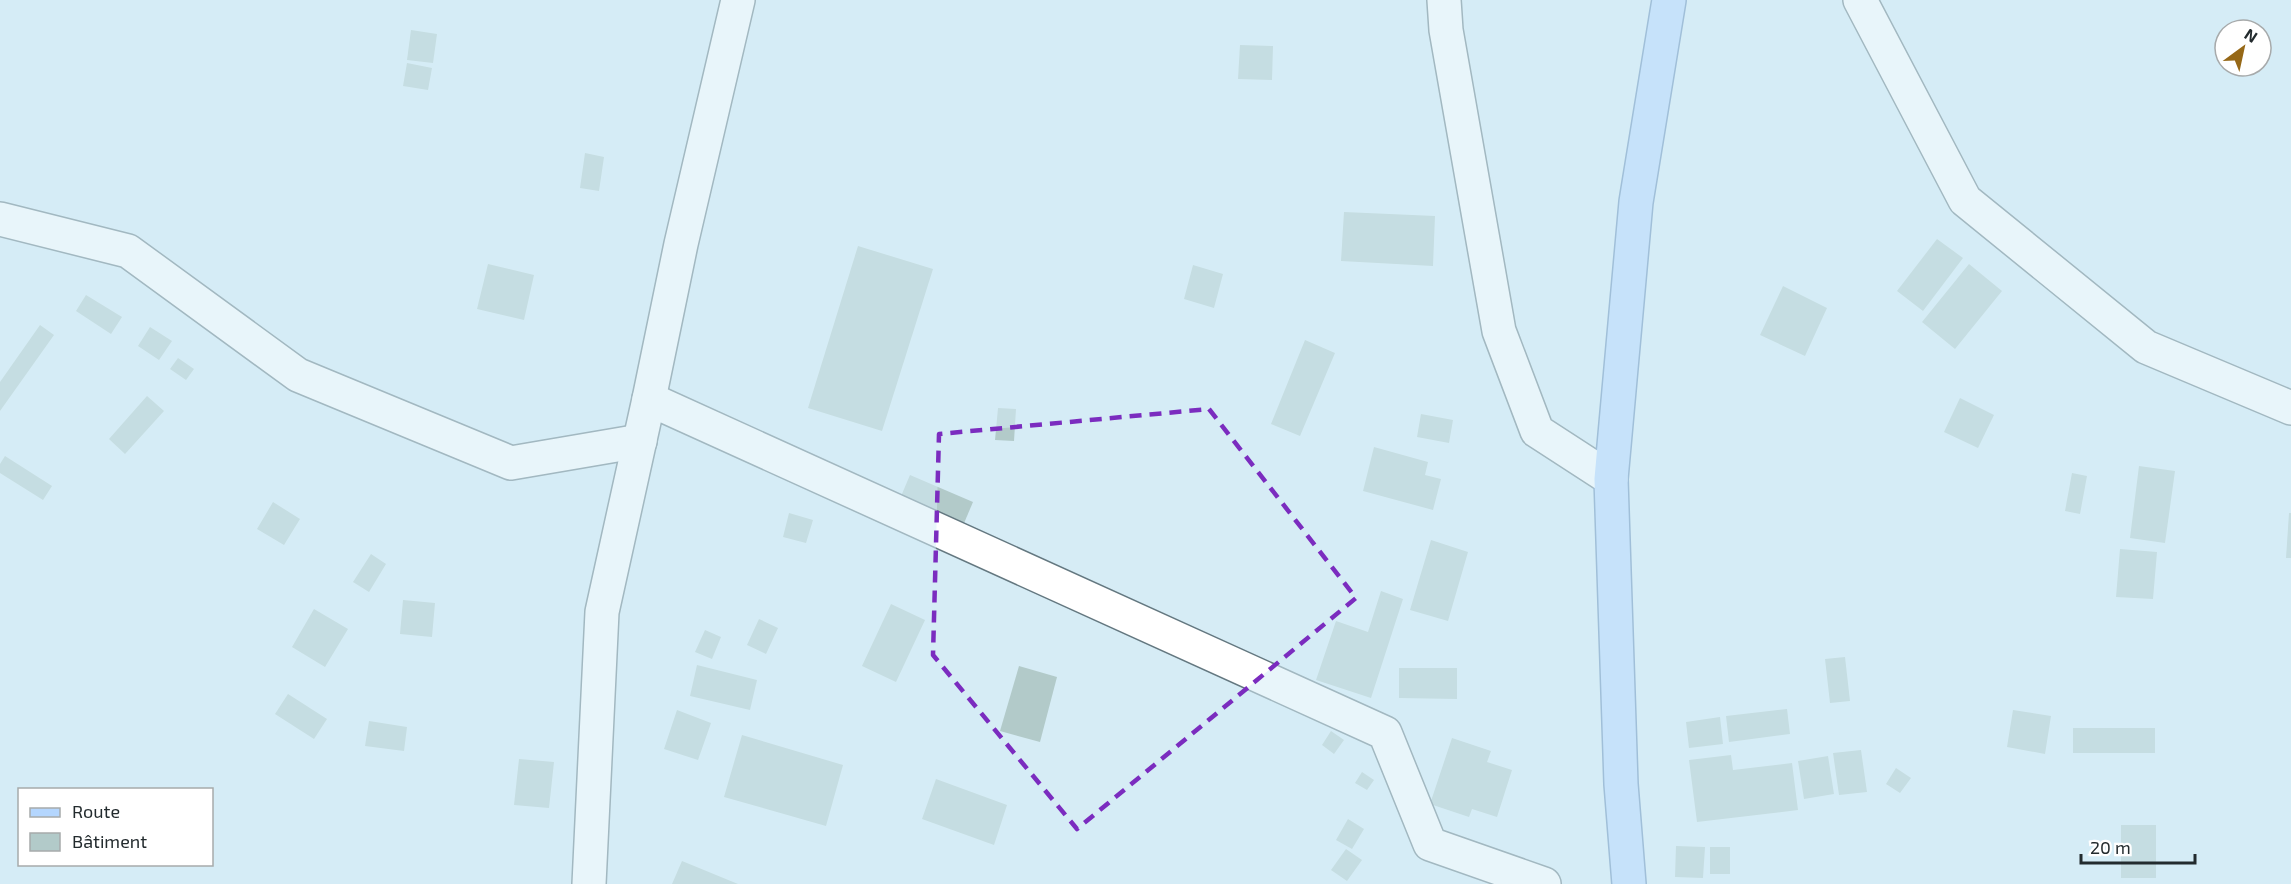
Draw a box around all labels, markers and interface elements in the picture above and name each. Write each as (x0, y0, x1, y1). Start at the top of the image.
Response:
north arrow (2213, 18, 2273, 78)
text: N (2241, 24, 2261, 46)
legend (18, 788, 213, 866)
text: Route (72, 800, 120, 822)
scale bar (2081, 827, 2195, 865)
text: Bâtiment (72, 830, 147, 852)
text: 20 m (2090, 836, 2131, 858)

